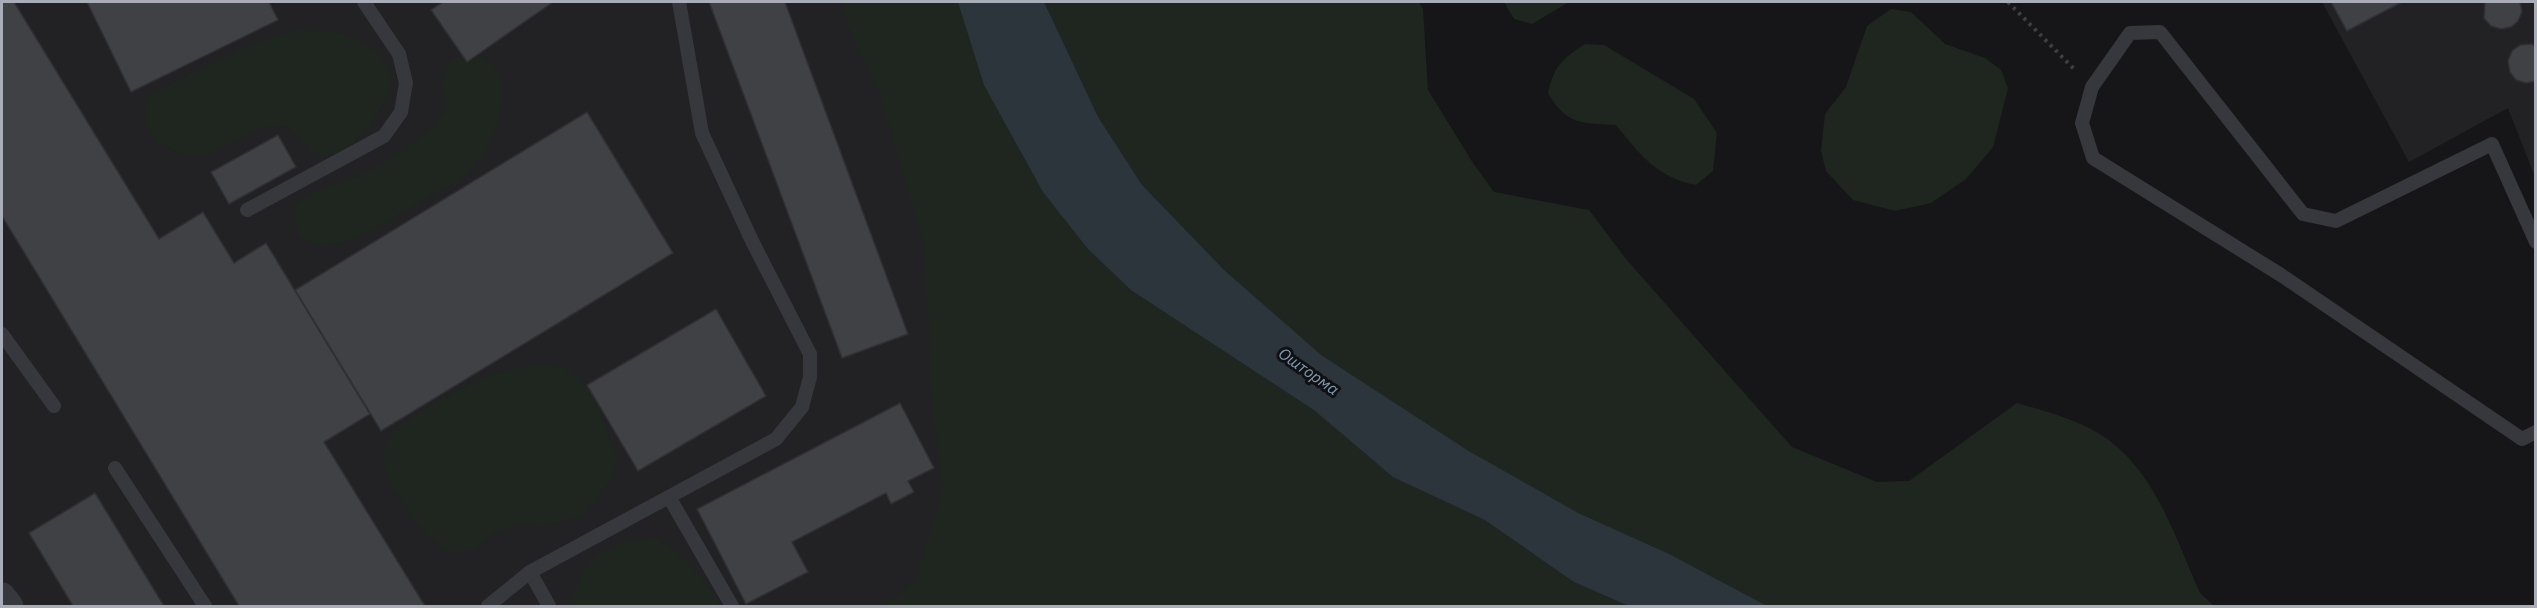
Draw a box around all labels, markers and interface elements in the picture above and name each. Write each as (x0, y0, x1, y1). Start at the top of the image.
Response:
water label: Ошторма (1275, 343, 1343, 399)

